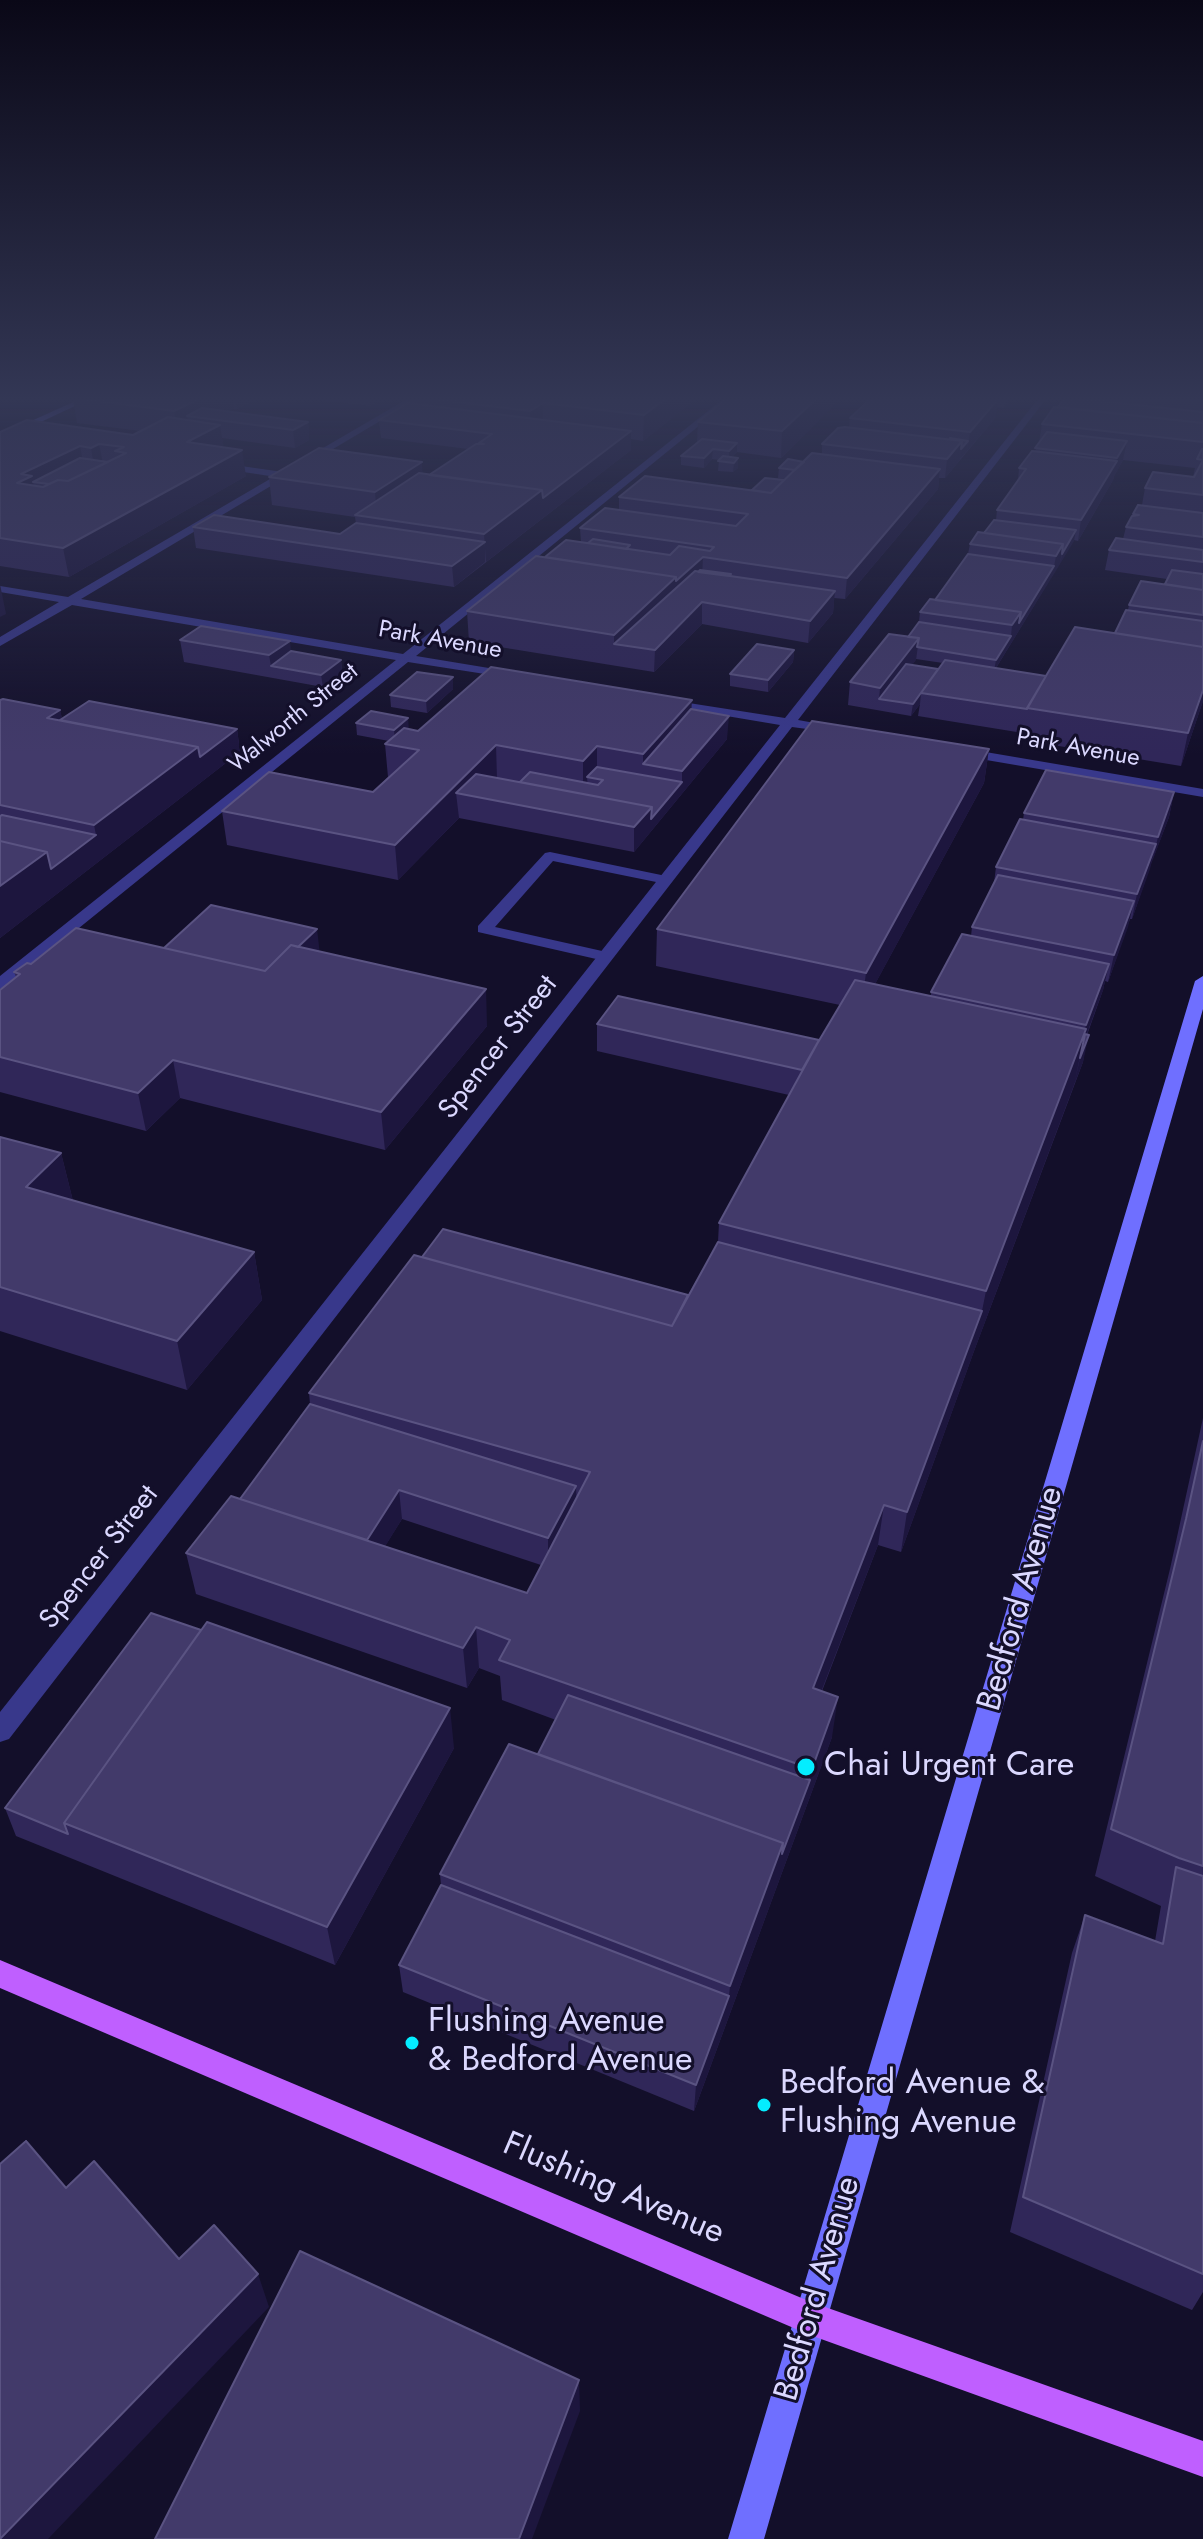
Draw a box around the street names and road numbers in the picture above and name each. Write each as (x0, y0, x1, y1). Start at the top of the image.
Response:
street label: Park Avenue (376, 616, 504, 666)
street label: Walworth Street (223, 658, 365, 780)
street label: Park Avenue (1014, 724, 1142, 774)
street label: Spencer Street (432, 969, 566, 1127)
street label: Spencer Street (33, 1479, 167, 1637)
street label: Bedford Avenue (971, 1482, 1073, 1716)
street label: Flushing Avenue (496, 2125, 730, 2255)
street label: Bedford Avenue (768, 2172, 870, 2406)

